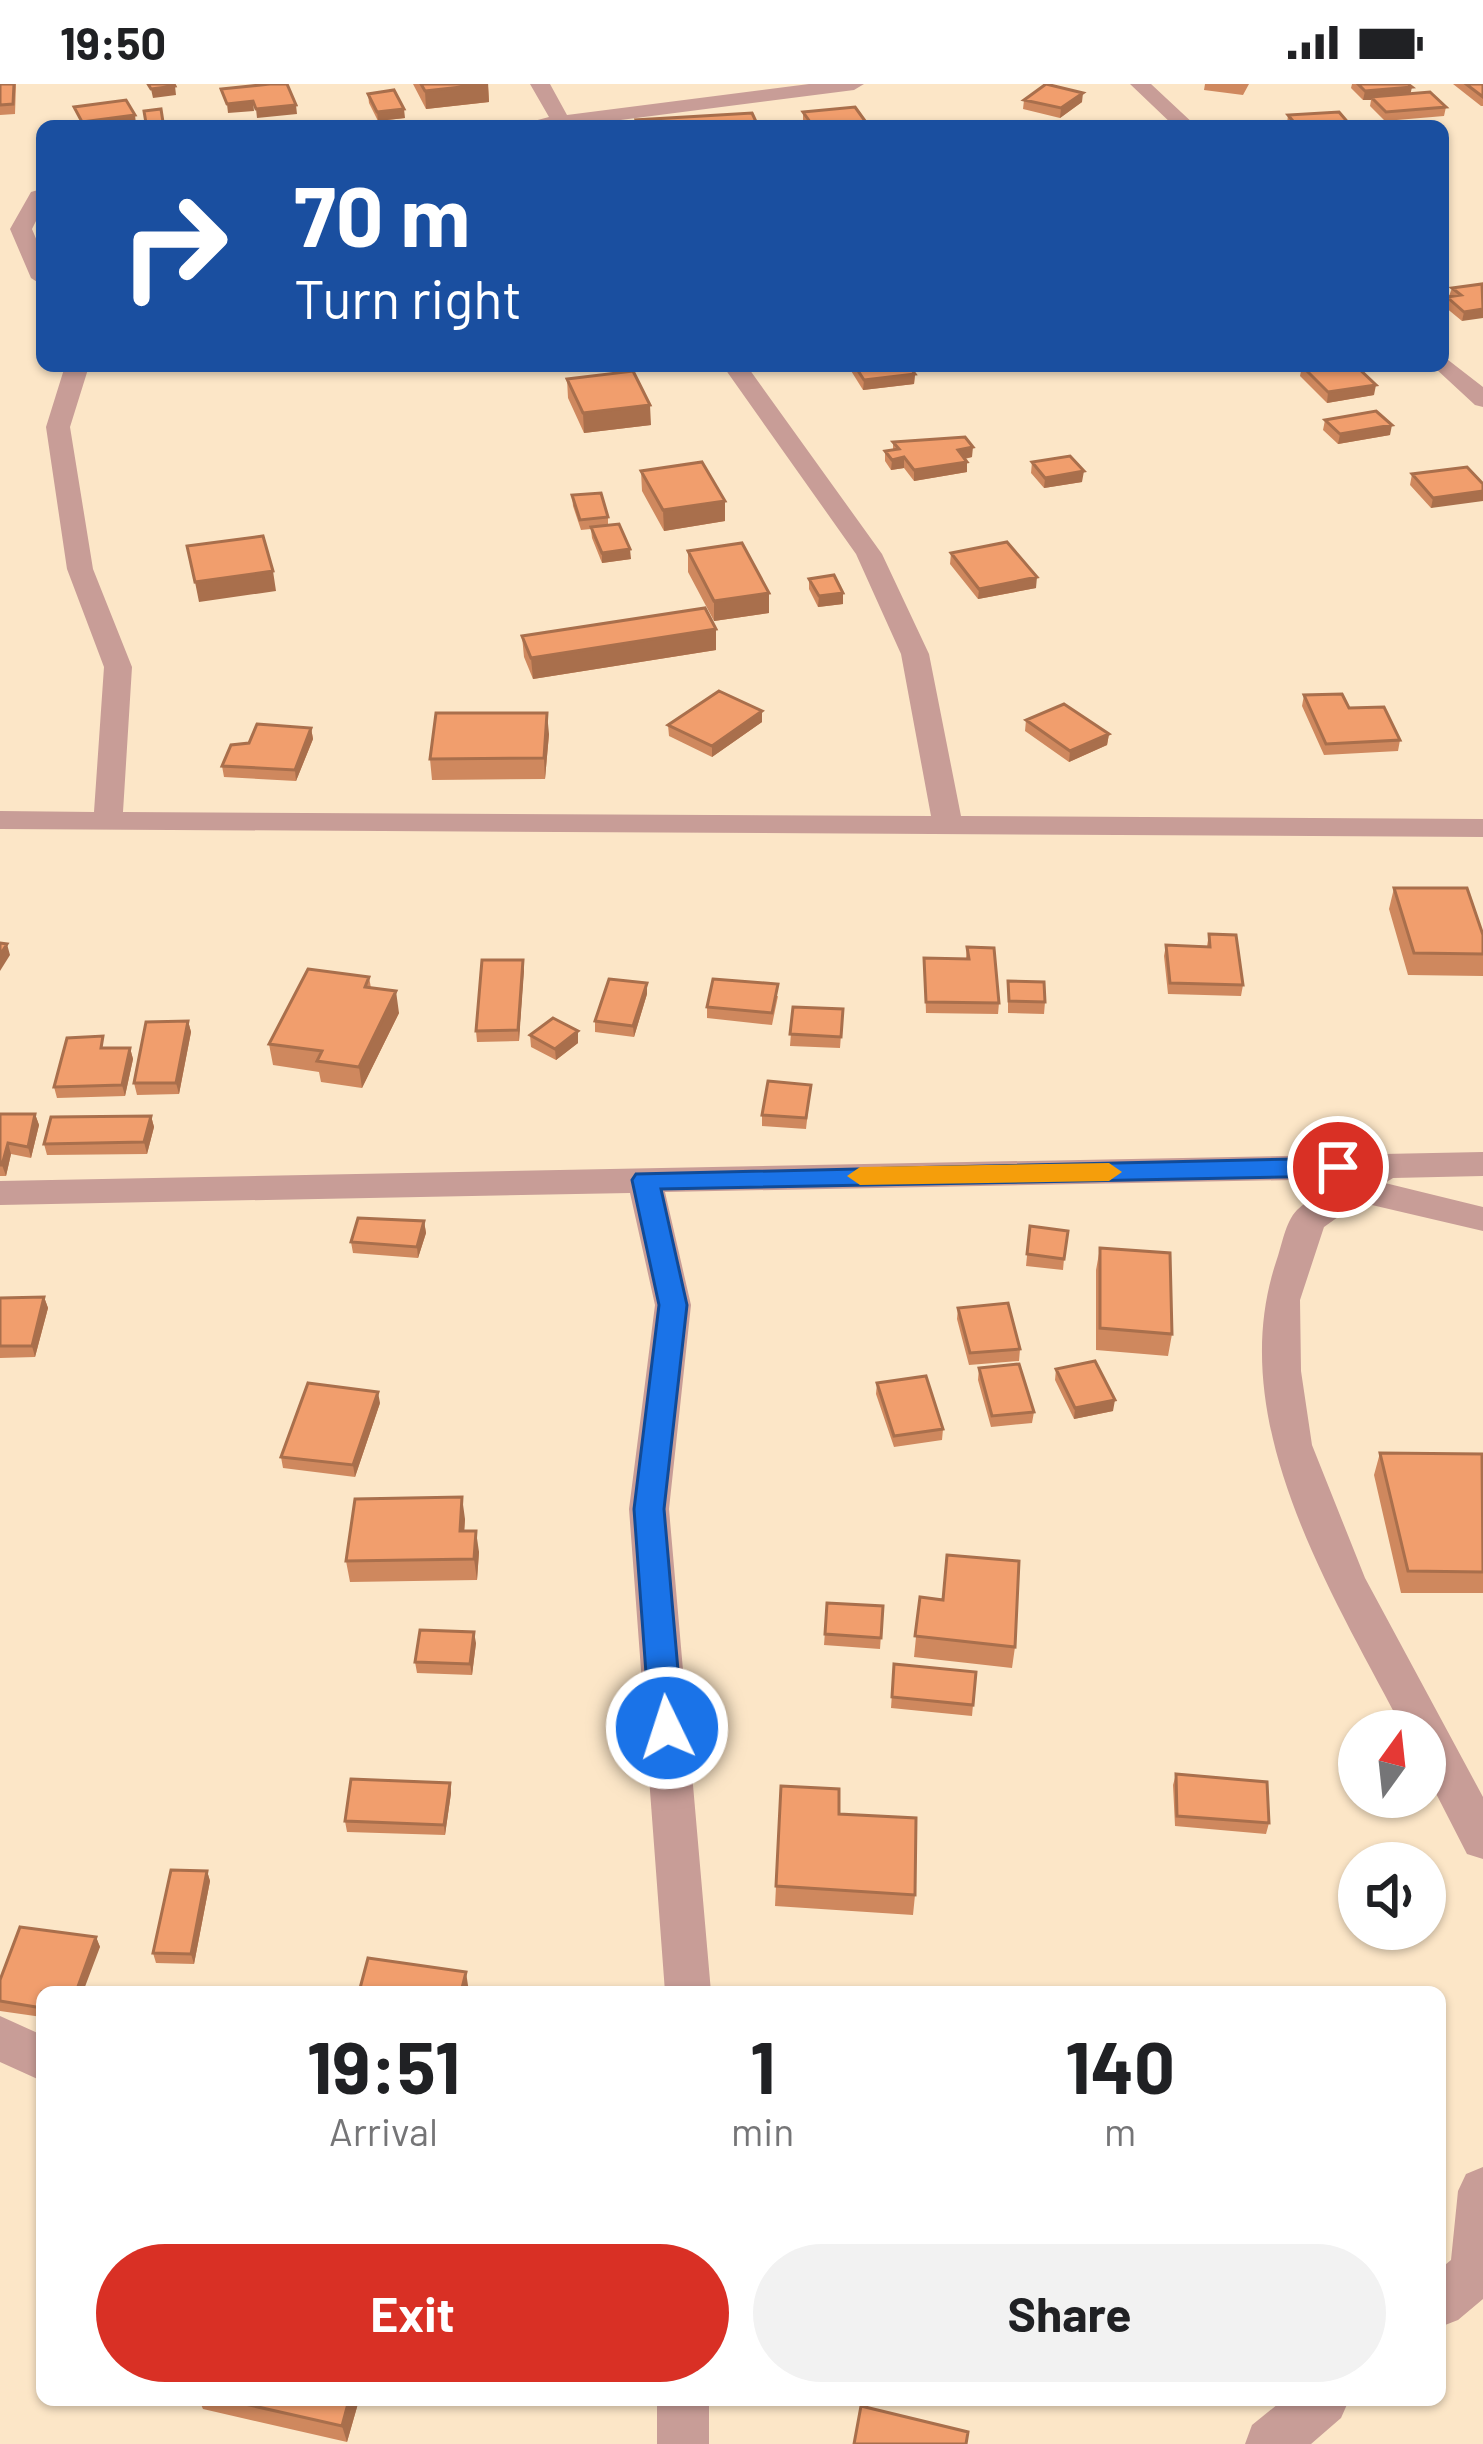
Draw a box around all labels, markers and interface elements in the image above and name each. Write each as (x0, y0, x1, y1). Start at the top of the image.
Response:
text: 19:50 (60, 15, 166, 69)
text: 70 m (294, 163, 470, 264)
icon: right (96, 168, 252, 324)
text: Turn right (294, 265, 522, 330)
pin (1287, 1116, 1389, 1218)
icon: arrive (1305, 1134, 1371, 1200)
position arrow (604, 1665, 730, 1791)
north arrow (1338, 1710, 1446, 1818)
map controls (1338, 1710, 1446, 1950)
button: sound (1338, 1842, 1446, 1950)
text: 19:51 (307, 2022, 460, 2108)
text: 1 (750, 2022, 775, 2108)
text: 140 (1065, 2022, 1175, 2108)
text: Arrival (329, 2107, 438, 2154)
text: min (731, 2107, 794, 2154)
text: m (1104, 2107, 1136, 2154)
button: Exit (96, 2244, 729, 2382)
button: Share (753, 2244, 1386, 2382)

